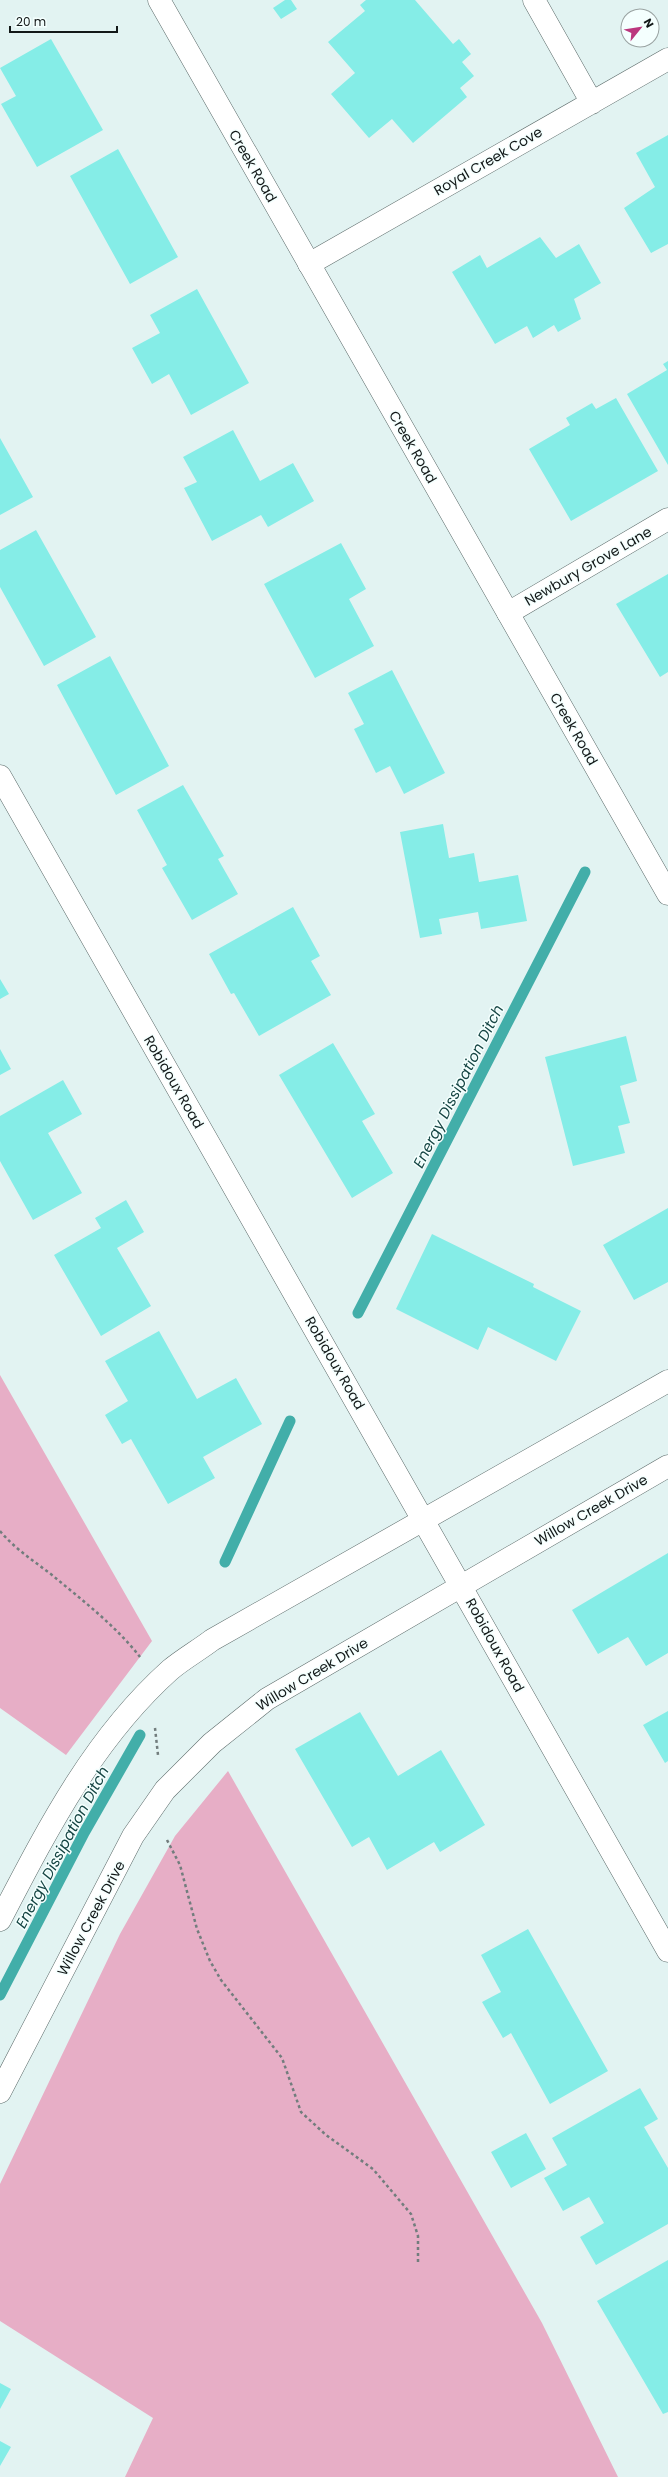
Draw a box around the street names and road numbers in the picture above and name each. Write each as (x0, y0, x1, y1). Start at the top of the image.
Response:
street label: Royal Creek Cove (430, 122, 546, 200)
street label: Creek Road (224, 126, 282, 206)
street label: Creek Road (384, 407, 442, 487)
street label: Newbury Grove Lane (521, 521, 656, 611)
street label: Creek Road (545, 689, 603, 769)
street label: Robidoux Road (139, 1032, 209, 1132)
street label: Robidoux Road (300, 1313, 370, 1413)
street label: Willow Creek Drive (531, 1469, 652, 1551)
street label: Robidoux Road (461, 1594, 529, 1696)
street label: Willow Creek Drive (252, 1632, 372, 1715)
street label: Willow Creek Drive (52, 1857, 130, 1979)

